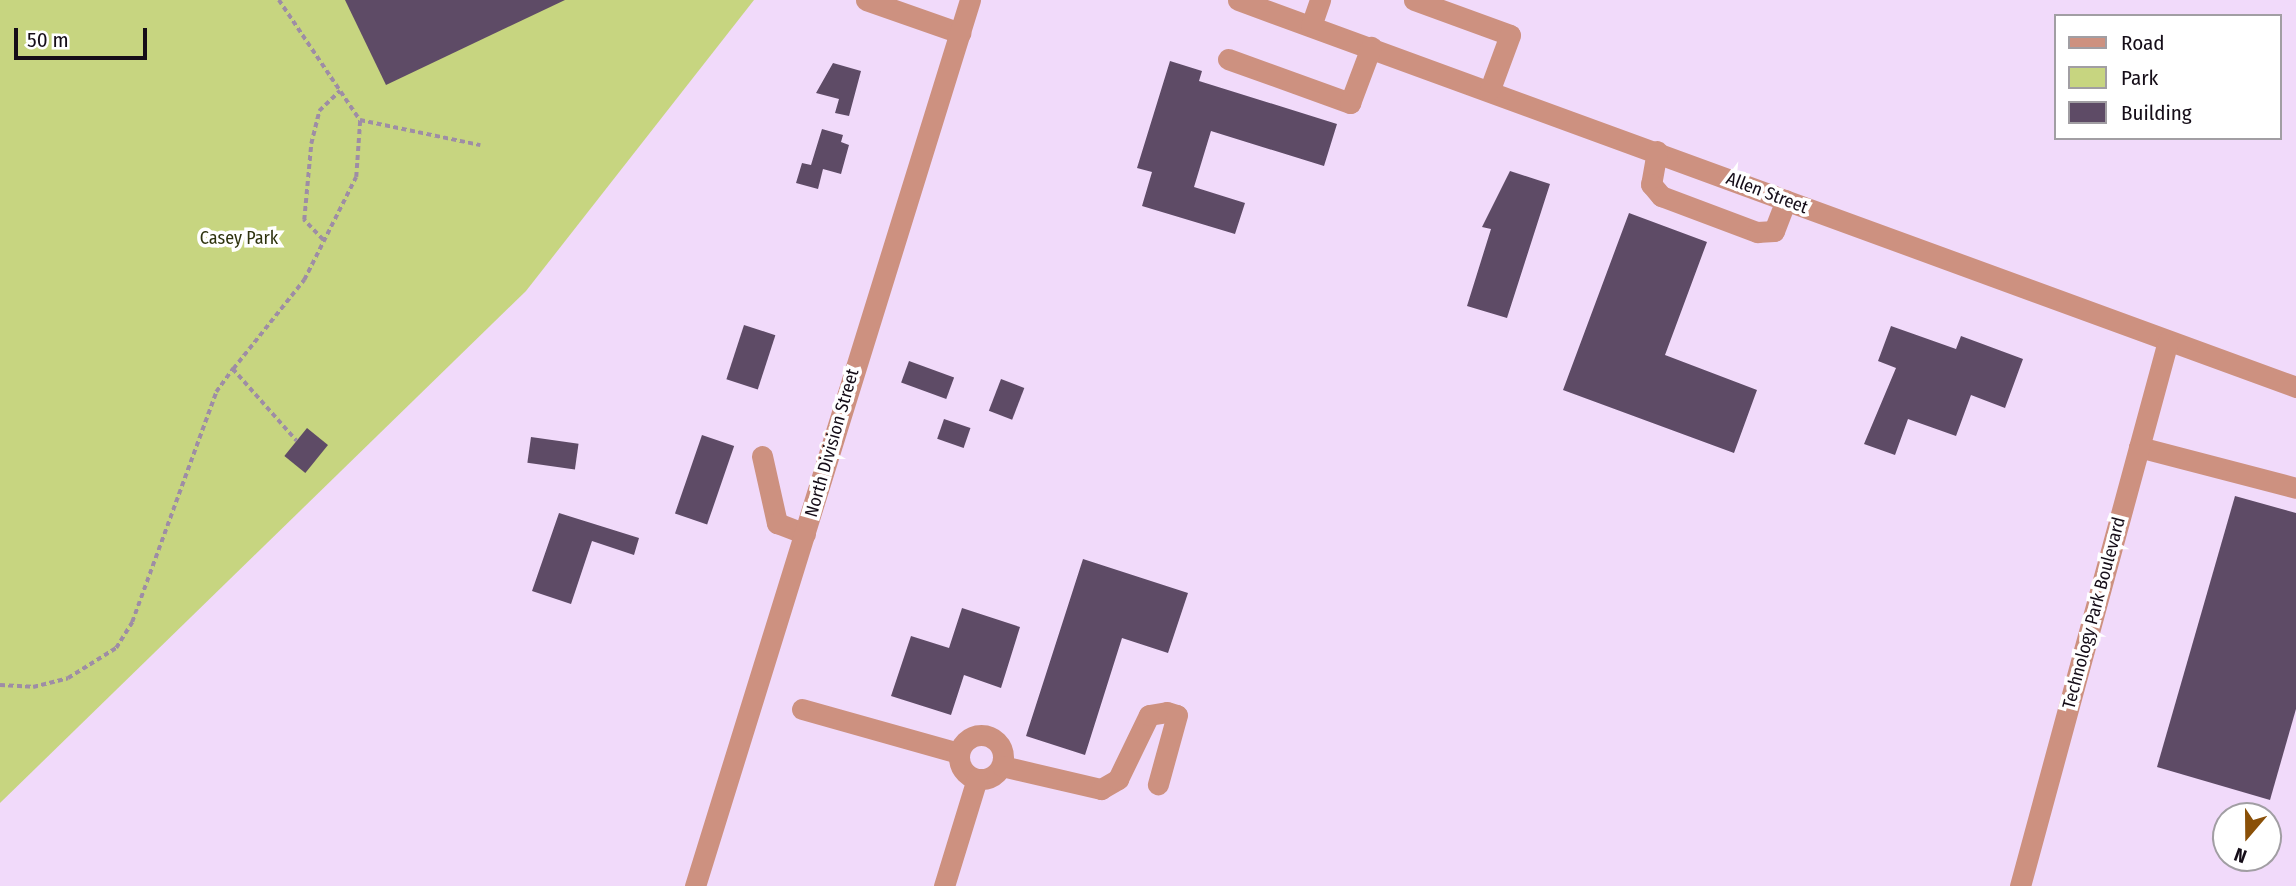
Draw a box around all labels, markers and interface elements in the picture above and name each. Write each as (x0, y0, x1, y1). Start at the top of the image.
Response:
scale bar (18, 14, 150, 58)
legend (2054, 14, 2282, 140)
text: 50 m (27, 27, 69, 53)
text: Road (2121, 30, 2165, 56)
text: Park (2121, 65, 2158, 91)
text: Building (2121, 100, 2192, 126)
street label: Allen Street (1723, 168, 1811, 218)
park label: Casey Park (200, 227, 278, 249)
street label: North Division Street (800, 366, 864, 520)
street label: Technology Park Boulevard (2058, 515, 2130, 711)
north arrow (2212, 802, 2282, 872)
text: N (2231, 843, 2250, 868)

